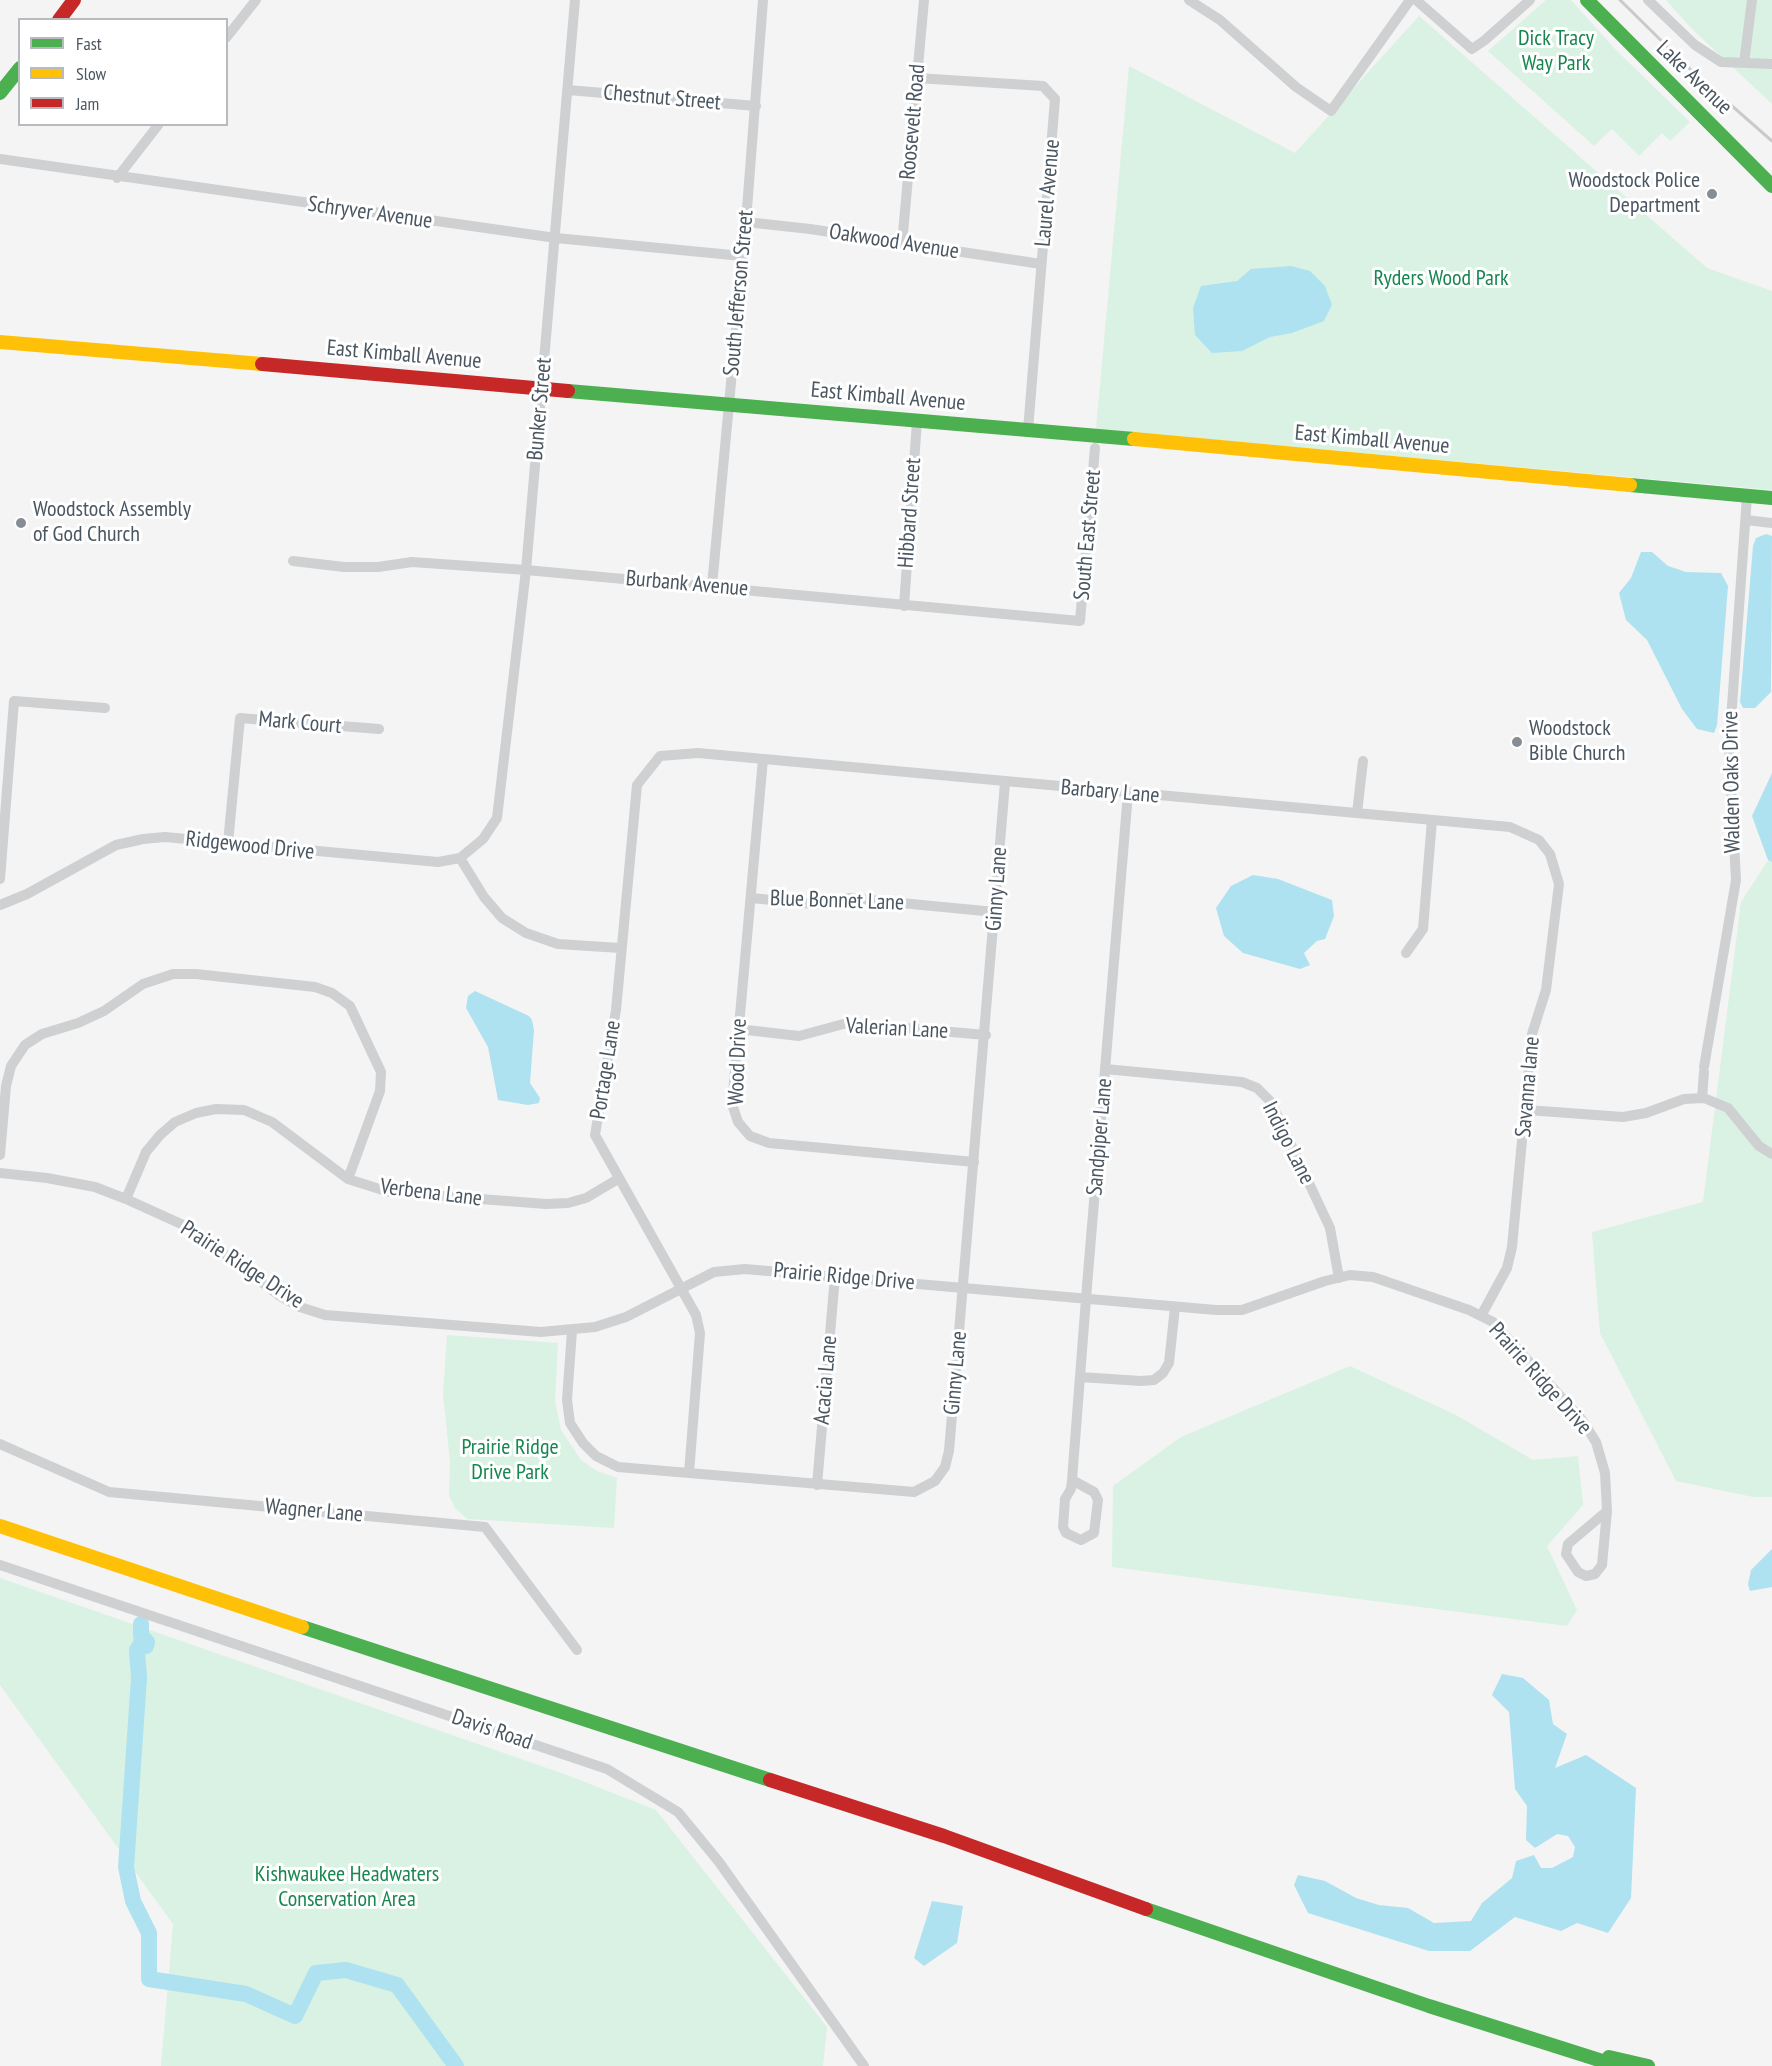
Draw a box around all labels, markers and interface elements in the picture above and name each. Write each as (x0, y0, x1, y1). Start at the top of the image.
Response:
legend (18, 18, 228, 126)
park label: Dick Tracy Way Park (1518, 26, 1594, 78)
text: Fast (76, 32, 102, 55)
street label: Lake Avenue (1651, 35, 1737, 121)
text: Slow (76, 62, 106, 85)
street label: Roosevelt Road (895, 63, 931, 181)
street label: Chestnut Street (602, 80, 722, 116)
text: Jam (76, 92, 99, 115)
street label: Laurel Avenue (1030, 138, 1066, 248)
place label: Woodstock Police Department (1568, 168, 1700, 220)
marker: Woodstock Police Department (1705, 187, 1719, 201)
street label: Schryver Avenue (306, 191, 434, 235)
street label: South Jefferson Street (719, 209, 759, 377)
street label: Oakwood Avenue (827, 219, 961, 265)
park label: Ryders Wood Park (1374, 266, 1508, 292)
street label: East Kimball Avenue (326, 335, 482, 375)
street label: Bunker Street (522, 356, 558, 462)
street label: East Kimball Avenue (810, 377, 966, 417)
street label: East Kimball Avenue (1294, 420, 1450, 460)
street label: Hibbard Street (893, 457, 927, 569)
street label: South East Street (1069, 469, 1107, 601)
place label: Woodstock Assembly of God Church (33, 497, 191, 548)
marker: Woodstock Assembly of God Church (14, 516, 28, 530)
street label: Burbank Avenue (625, 565, 749, 603)
street label: Mark Court (257, 706, 343, 740)
street label: Walden Oaks Drive (1718, 711, 1746, 853)
place label: Woodstock Bible Church (1529, 716, 1625, 768)
marker: Woodstock Bible Church (1510, 735, 1524, 749)
street label: Barbary Lane (1060, 775, 1160, 809)
street label: Ridgewood Drive (184, 826, 316, 866)
street label: Ginny Lane (981, 846, 1013, 932)
street label: Blue Bonnet Lane (770, 885, 904, 917)
street label: Valerian Lane (845, 1013, 949, 1045)
street label: Wood Drive (723, 1018, 753, 1106)
street label: Portage Lane (585, 1019, 627, 1121)
street label: Savanna lane (1510, 1036, 1546, 1138)
street label: Sandpiper Lane (1082, 1077, 1118, 1197)
street label: Indigo Lane (1256, 1097, 1320, 1189)
street label: Verbena Lane (379, 1174, 483, 1212)
street label: Prairie Ridge Drive (175, 1215, 309, 1315)
street label: Prairie Ridge Drive (772, 1258, 916, 1296)
street label: Prairie Ridge Drive (1483, 1318, 1597, 1440)
street label: Ginny Lane (939, 1330, 973, 1416)
street label: Acacia Lane (809, 1334, 843, 1426)
park label: Prairie Ridge Drive Park (462, 1435, 558, 1486)
street label: Wagner Lane (264, 1494, 364, 1528)
street label: Davis Road (448, 1704, 536, 1756)
park label: Kishwaukee Headwaters Conservation Area (255, 1862, 439, 1914)

